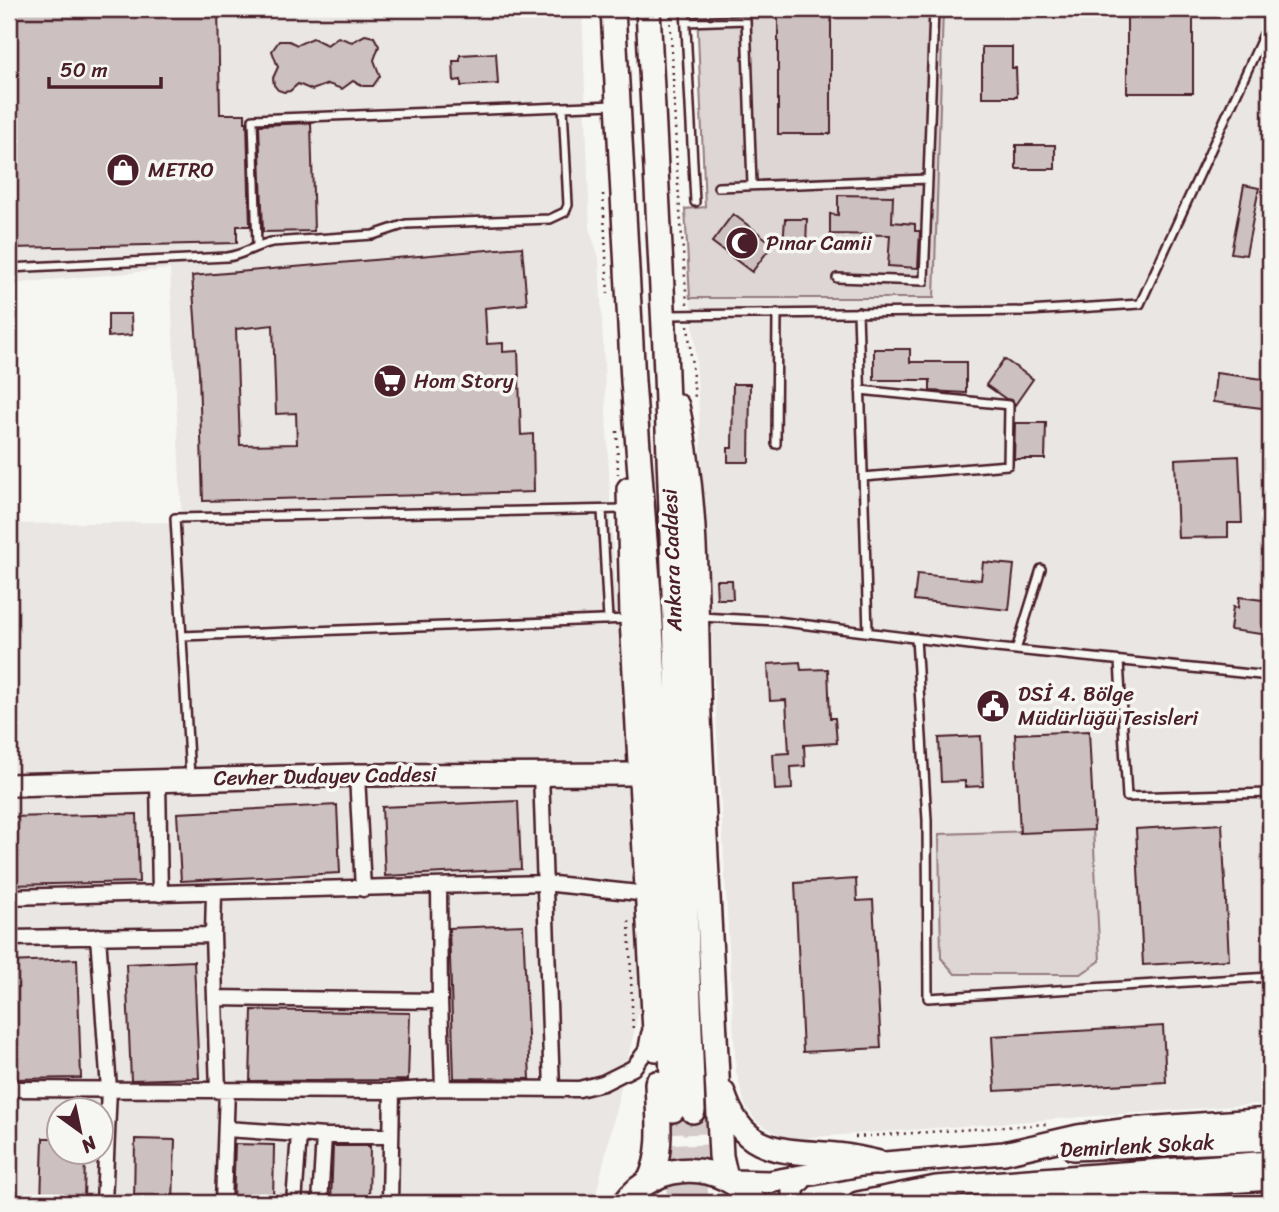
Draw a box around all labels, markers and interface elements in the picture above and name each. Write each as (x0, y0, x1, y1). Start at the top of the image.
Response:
scale bar (49, 46, 161, 90)
text: 50 m (60, 51, 108, 89)
shop icon: METRO (104, 151, 142, 189)
place label: METRO (148, 151, 214, 189)
mosque icon: Pınar Camii (723, 224, 761, 262)
place label: Pınar Camii (766, 224, 873, 262)
supermarket icon: Hom Story (371, 362, 409, 400)
place label: Hom Story (414, 362, 514, 400)
street label: Ankara Caddesi (650, 487, 694, 633)
place label: DSİ 4. Bölge Müdürlüğü Tesisleri (1018, 675, 1199, 737)
public building icon: DSİ 4. Bölge Müdürlüğü Tesisleri (974, 687, 1012, 725)
street label: Cevher Dudayev Caddesi (213, 755, 438, 797)
north arrow (46, 1096, 116, 1166)
street label: Demirlenk Sokak (1059, 1123, 1216, 1169)
text: N (74, 1127, 104, 1163)

